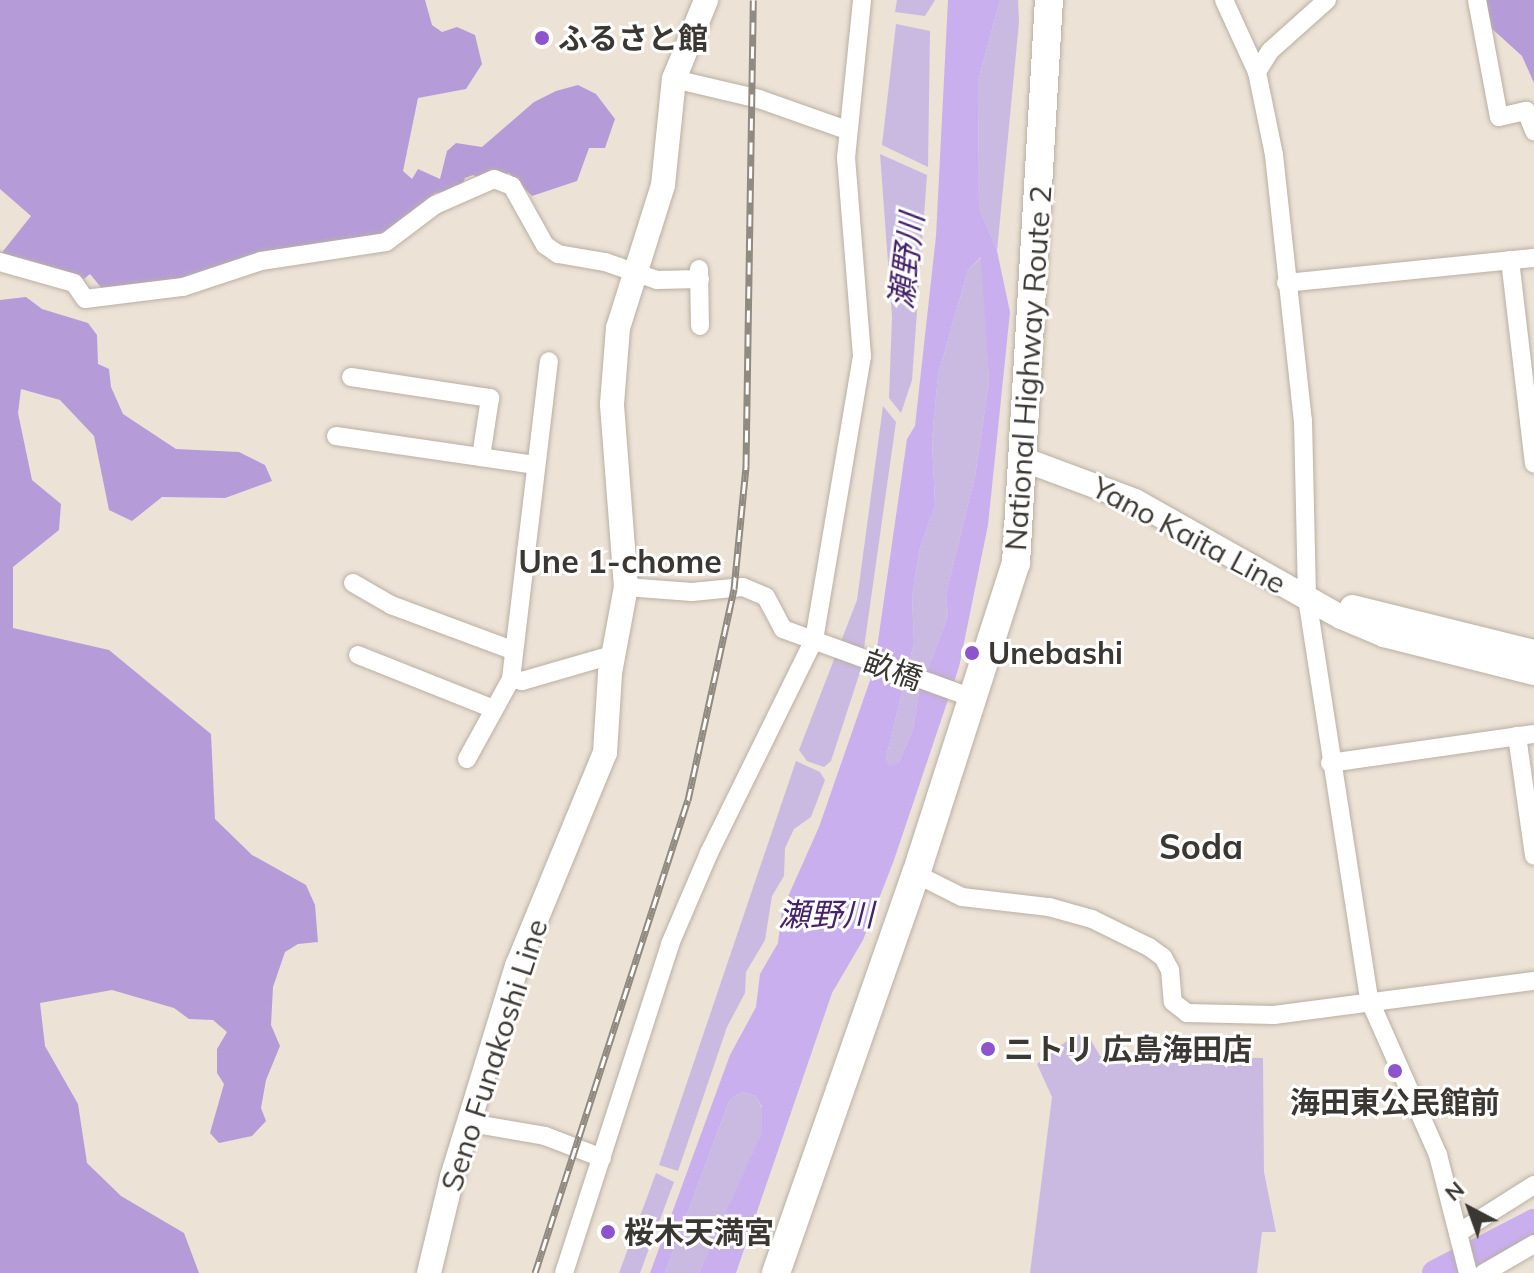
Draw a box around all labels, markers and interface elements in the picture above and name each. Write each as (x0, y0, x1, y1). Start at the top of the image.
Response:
place label: ふるさと館 (558, 20, 708, 56)
marker: ふるさと館 (533, 29, 551, 47)
street label: National Highway Route 2 (997, 184, 1059, 552)
water label: 瀬野川 (881, 211, 931, 311)
street label: Yano Kaita Line (1086, 469, 1292, 601)
district label: Une 1-chome (518, 542, 722, 580)
place label: Unebashi (988, 635, 1123, 671)
street label: 畝橋 (859, 643, 927, 697)
marker: Unebashi (963, 644, 981, 662)
district label: Soda (1159, 827, 1243, 867)
water label: 瀬野川 (778, 895, 874, 933)
street label: Seno Funakoshi Line (433, 914, 555, 1196)
place label: ニトリ 広島海田店 (1004, 1031, 1252, 1067)
marker: ニトリ 広島海田店 (979, 1040, 997, 1058)
marker: 海田東公民館前 (1386, 1062, 1404, 1080)
place label: 海田東公民館前 (1290, 1084, 1500, 1120)
north arrow (1430, 1169, 1510, 1249)
text: N (1439, 1175, 1470, 1207)
place label: 桜木天満宮 (624, 1214, 774, 1250)
marker: 桜木天満宮 (599, 1223, 617, 1241)

